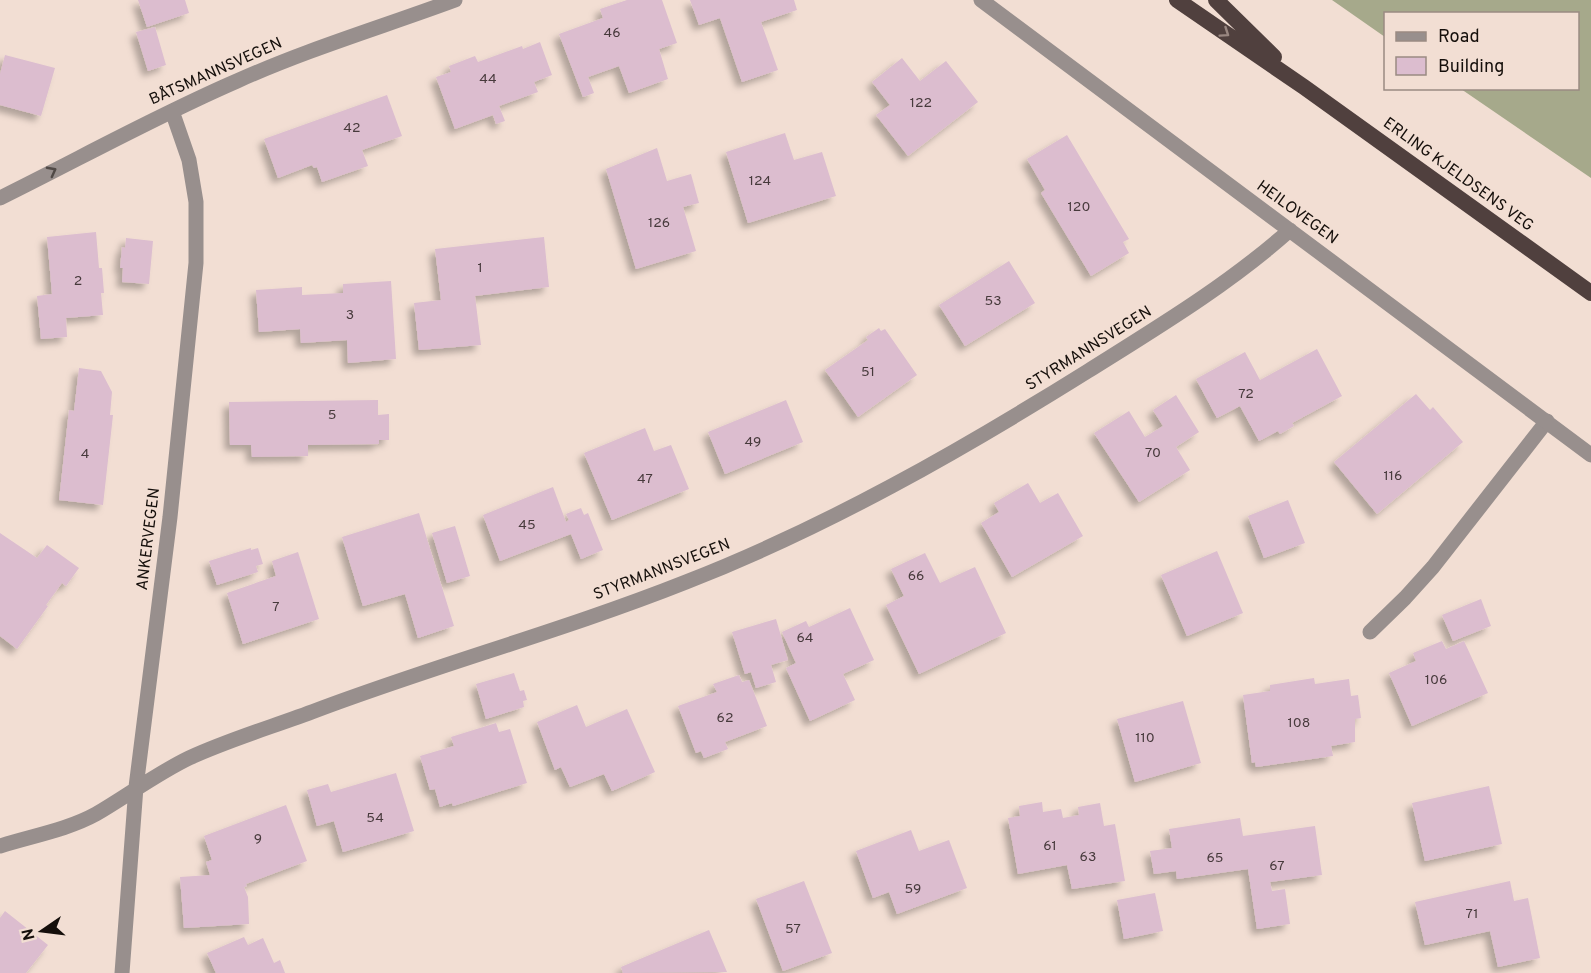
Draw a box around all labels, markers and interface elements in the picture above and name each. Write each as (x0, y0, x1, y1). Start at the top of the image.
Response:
legend (1384, 12, 1579, 90)
house number: 46 (603, 25, 621, 42)
one-way arrow (1218, 26, 1229, 37)
text: Road (1438, 26, 1480, 49)
street label: BÅTSMANNSVEGEN (146, 33, 286, 110)
text: Building (1438, 56, 1504, 79)
house number: 44 (479, 71, 497, 88)
house number: 122 (910, 95, 932, 112)
street label: ERLING KJELDSENS VEG (1379, 114, 1537, 236)
house number: 42 (343, 120, 361, 137)
one-way arrow (46, 167, 57, 179)
house number: 124 (749, 173, 771, 190)
street label: HEILOVEGEN (1252, 177, 1342, 249)
house number: 120 (1068, 199, 1090, 216)
house number: 126 (648, 215, 670, 232)
house number: 1 (477, 260, 483, 277)
house number: 2 (74, 273, 82, 290)
house number: 53 (984, 293, 1002, 310)
street label: STYRMANNSVEGEN (1022, 302, 1156, 396)
house number: 3 (346, 307, 354, 324)
house number: 51 (861, 364, 875, 381)
house number: 72 (1238, 386, 1254, 403)
house number: 5 (328, 407, 336, 424)
house number: 49 (745, 434, 761, 451)
house number: 70 (1145, 445, 1161, 462)
house number: 4 (81, 446, 89, 463)
house number: 116 (1384, 468, 1402, 485)
house number: 47 (637, 471, 653, 488)
street label: ANKERVEGEN (133, 487, 165, 591)
house number: 45 (518, 517, 536, 534)
street label: STYRMANNSVEGEN (591, 535, 733, 605)
house number: 66 (908, 568, 924, 585)
house number: 7 (272, 599, 280, 616)
house number: 64 (796, 630, 814, 647)
house number: 106 (1425, 672, 1447, 689)
house number: 62 (717, 710, 733, 727)
house number: 108 (1288, 715, 1310, 732)
house number: 110 (1135, 730, 1155, 747)
house number: 54 (366, 810, 384, 827)
house number: 9 (254, 831, 262, 848)
house number: 61 (1043, 838, 1057, 855)
house number: 63 (1080, 849, 1096, 866)
house number: 65 (1206, 850, 1224, 867)
house number: 67 (1269, 858, 1285, 875)
house number: 59 (905, 881, 921, 898)
north arrow (12, 901, 72, 961)
house number: 71 (1466, 906, 1478, 923)
house number: 57 (785, 921, 801, 938)
text: N (18, 926, 40, 942)

